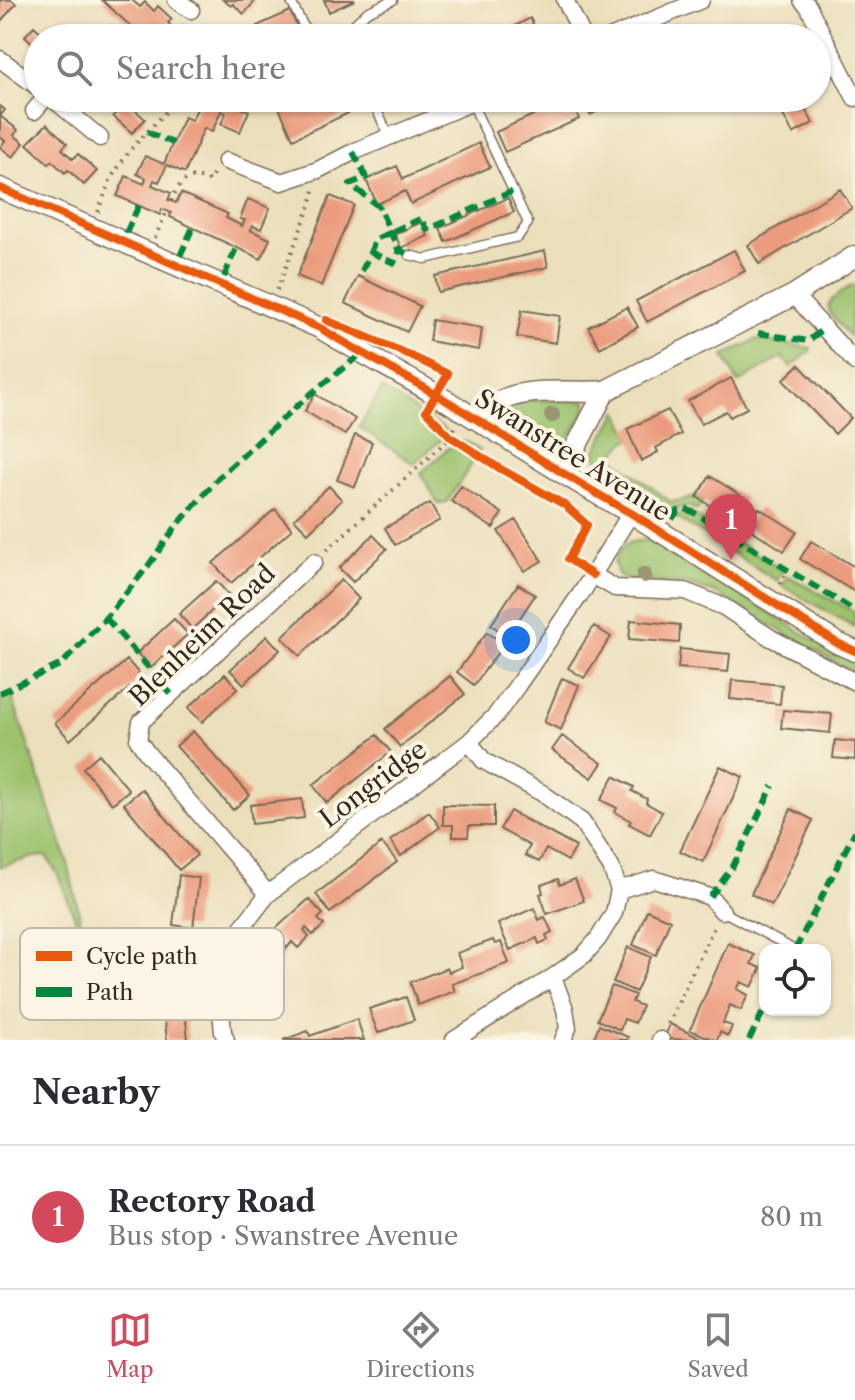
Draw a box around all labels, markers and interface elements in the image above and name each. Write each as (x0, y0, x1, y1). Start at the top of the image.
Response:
search box (24, 24, 831, 112)
icon: search (52, 46, 96, 90)
text: Search here (116, 50, 286, 87)
street label: Swanstree Avenue (469, 382, 677, 528)
pin: 1 (705, 494, 757, 560)
street label: Blenheim Road (122, 557, 282, 713)
your location (496, 620, 536, 660)
street label: Longridge (313, 733, 433, 835)
legend (20, 928, 284, 1020)
text: Cycle path (86, 943, 198, 970)
map controls (759, 944, 831, 1016)
button: locate (759, 944, 831, 1016)
text: Path (86, 979, 134, 1006)
text: Nearby (32, 1071, 160, 1113)
text: Rectory Road (108, 1183, 316, 1220)
text: 1 (52, 1201, 64, 1233)
text: 80 m (760, 1201, 823, 1233)
text: Bus stop · Swanstree Avenue (108, 1220, 458, 1252)
tab: Map (106, 1308, 154, 1383)
tab: Directions (366, 1308, 475, 1383)
tab: Saved (688, 1308, 749, 1383)

